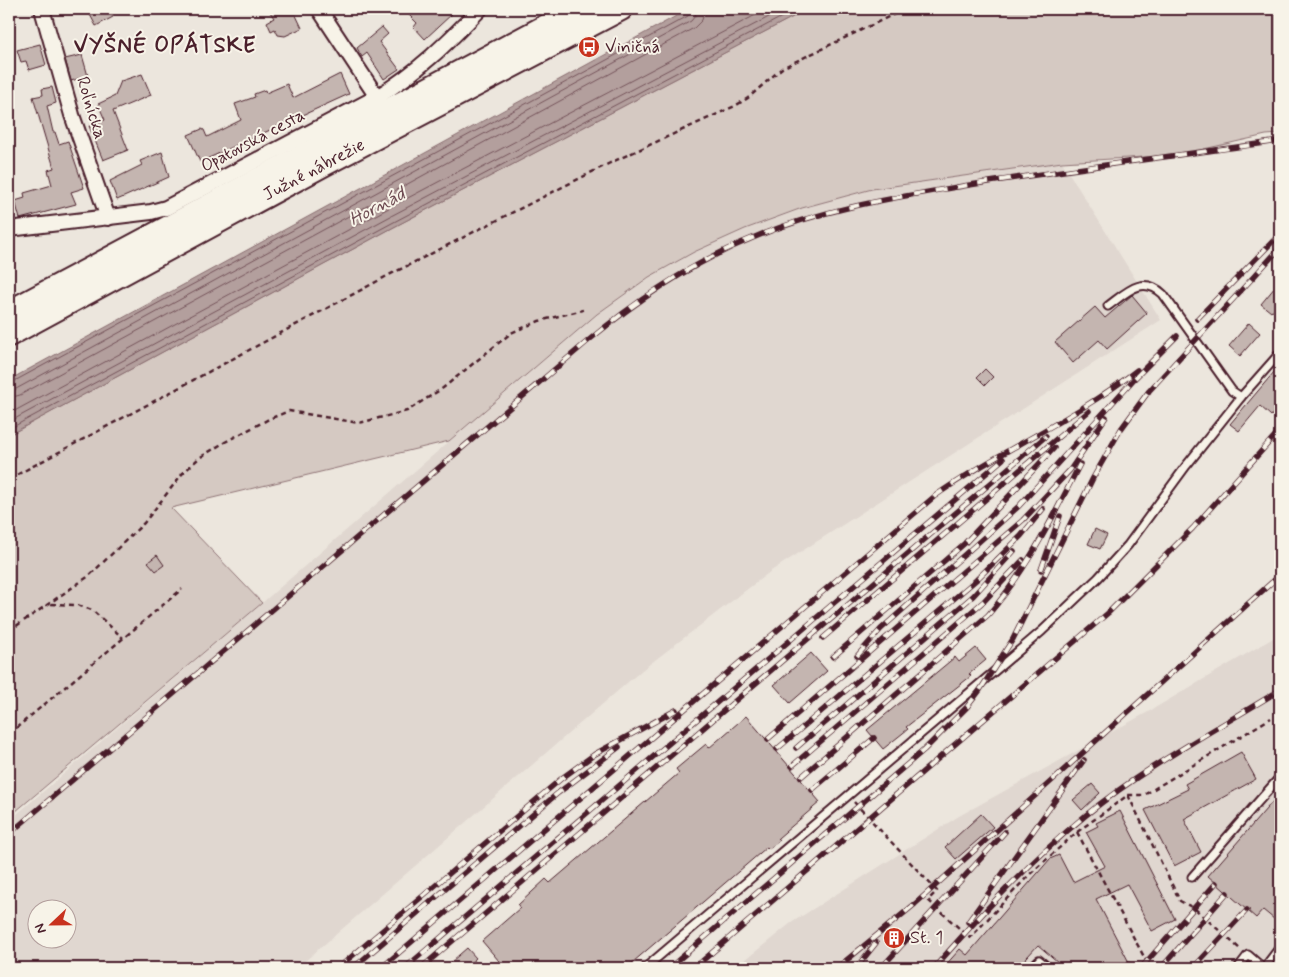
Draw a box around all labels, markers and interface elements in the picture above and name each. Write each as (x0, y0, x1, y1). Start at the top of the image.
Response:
district label: VYŠNÉ OPÁTSKE (74, 30, 256, 60)
bus stop icon: Viničná (577, 35, 601, 59)
place label: Viničná (605, 35, 660, 59)
street label: Roľnícka (70, 74, 112, 142)
street label: Opatovská cesta (197, 103, 309, 179)
street label: Južné nábrežie (259, 133, 369, 207)
water label: Hornád (344, 181, 412, 232)
north arrow (28, 900, 78, 950)
text: N (31, 921, 51, 936)
building icon: St. 1 (882, 926, 906, 950)
place label: St. 1 (910, 926, 943, 950)

